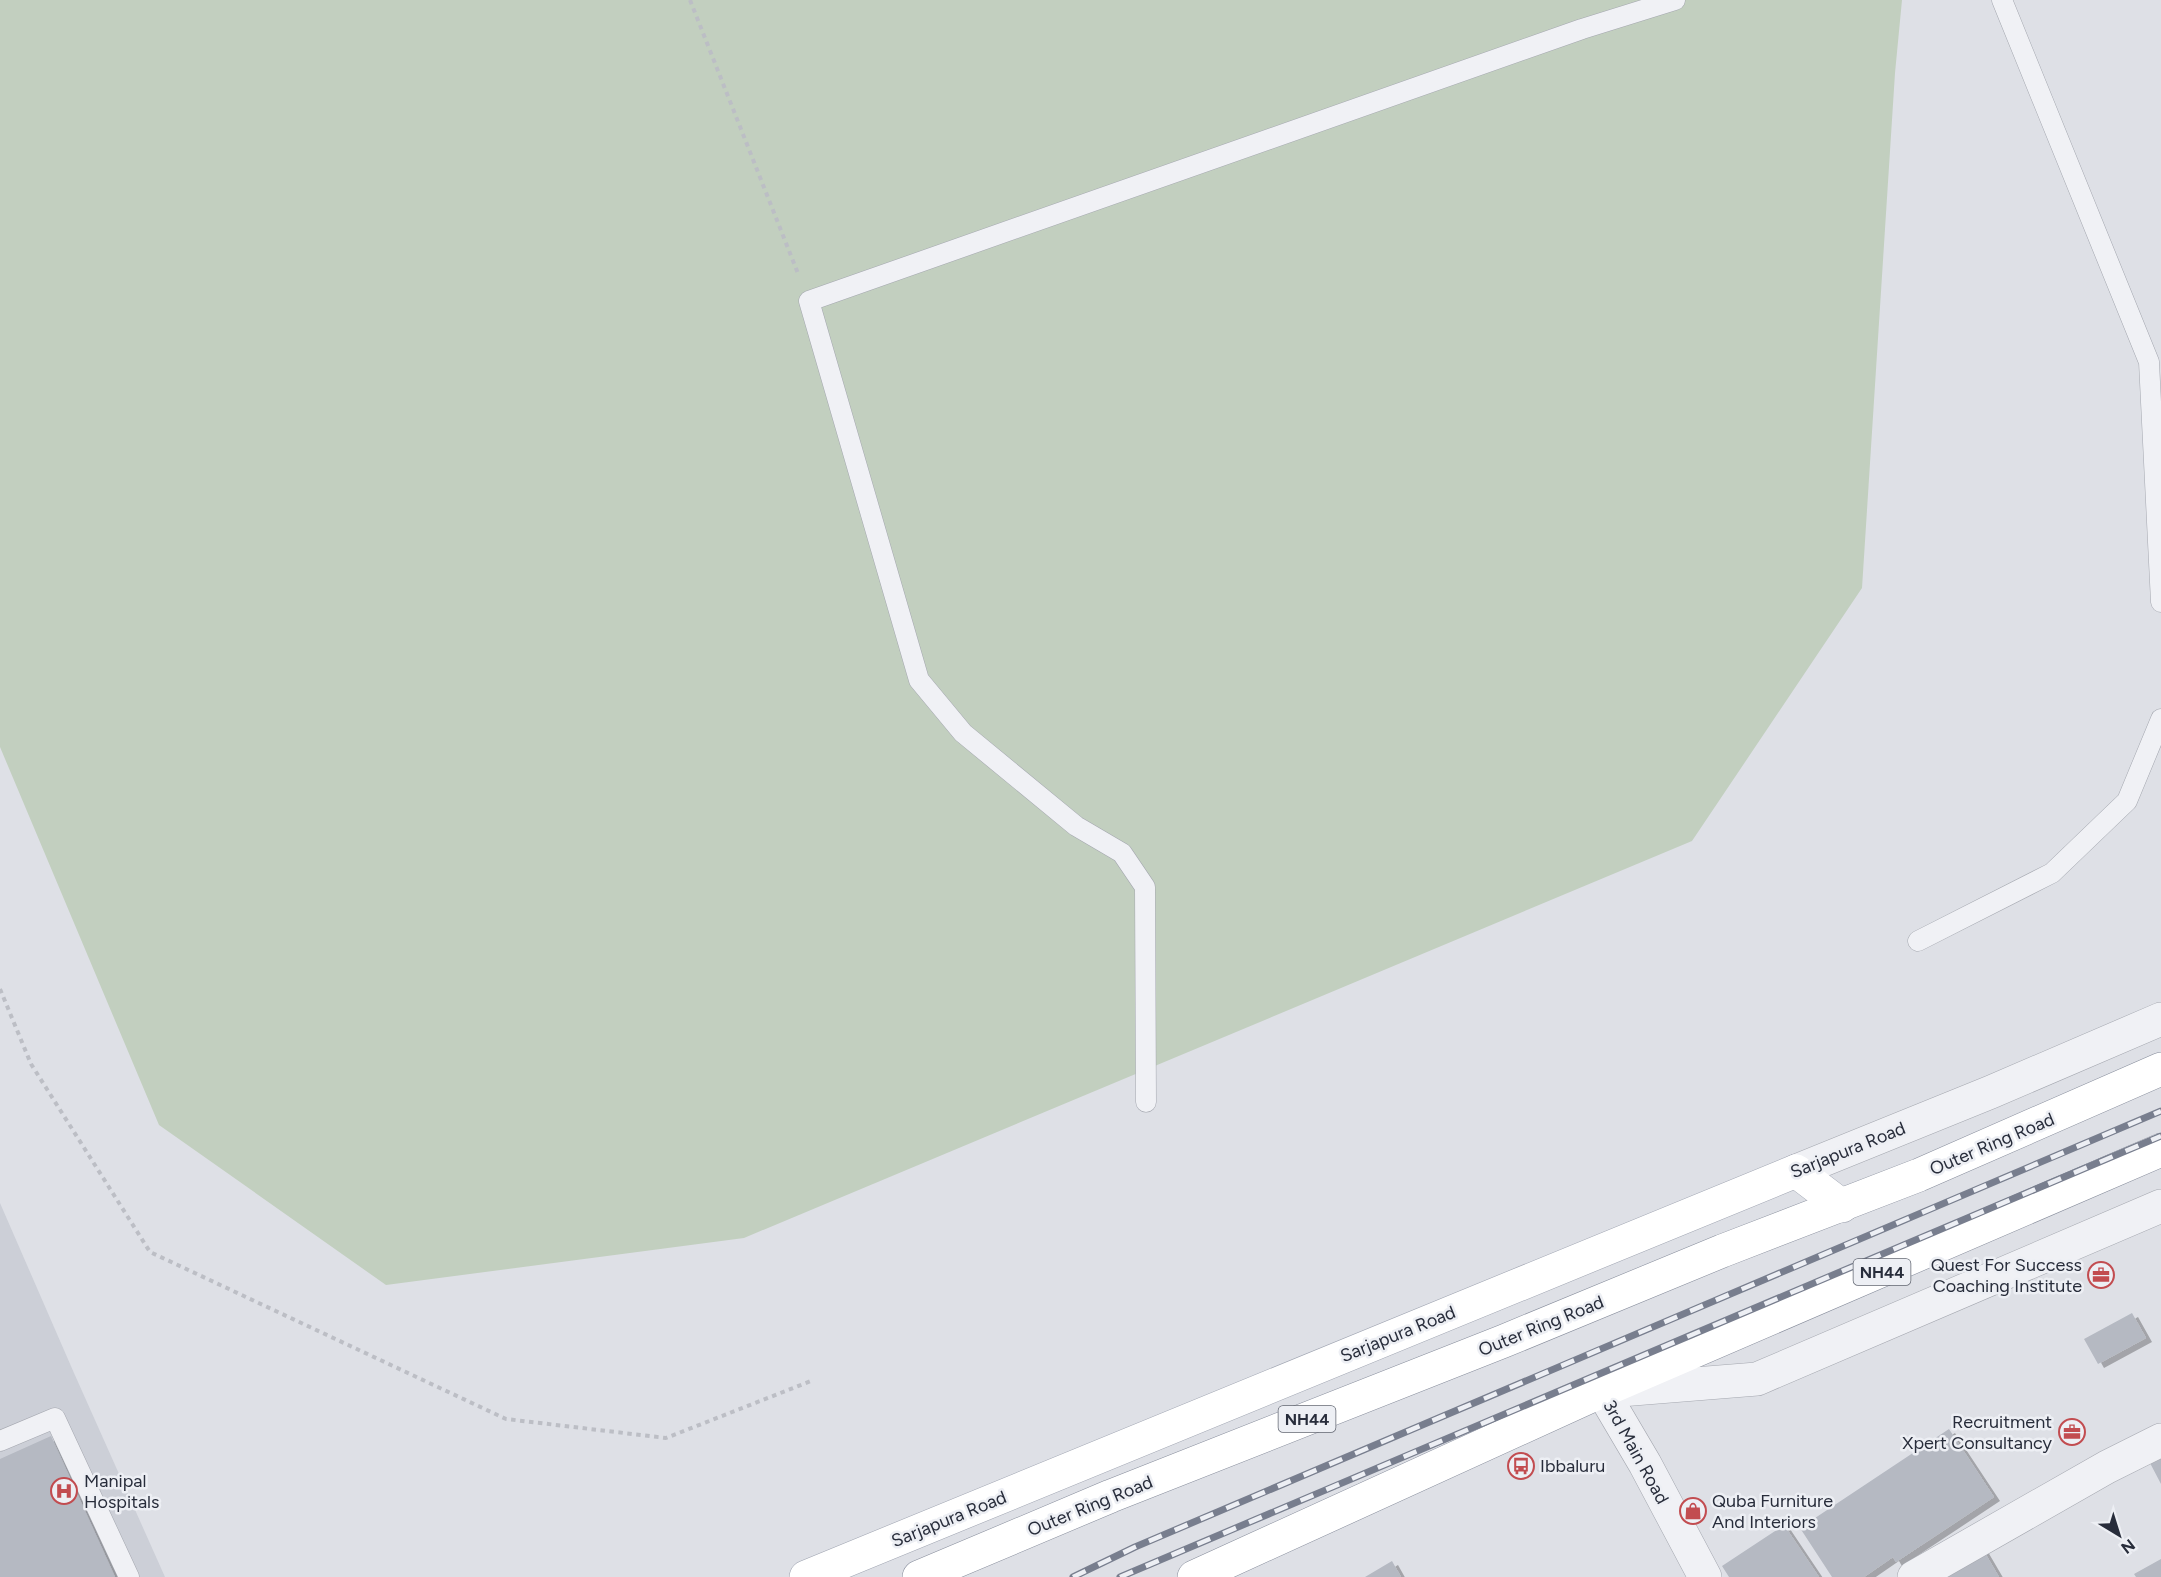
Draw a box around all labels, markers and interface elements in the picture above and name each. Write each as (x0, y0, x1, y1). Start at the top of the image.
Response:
street label: Outer Ring Road (1926, 1108, 2058, 1180)
street label: Sarjapura Road (1787, 1117, 1909, 1183)
place label: Quest For Success Coaching Institute (1931, 1254, 2082, 1297)
road number: NH44 (1854, 1259, 1910, 1285)
office icon: Quest For Success Coaching Institute (2086, 1260, 2116, 1290)
street label: Outer Ring Road (1475, 1291, 1607, 1361)
street label: Sarjapura Road (1337, 1301, 1459, 1367)
street label: 3rd Main Road (1598, 1396, 1674, 1508)
road number: NH44 (1278, 1406, 1336, 1432)
place label: Recruitment Xpert Consultancy (1902, 1411, 2053, 1454)
office icon: Recruitment Xpert Consultancy (2057, 1417, 2087, 1447)
bus stop icon: Ibbaluru (1506, 1451, 1536, 1481)
place label: Ibbaluru (1540, 1455, 1605, 1477)
place label: Manipal Hospitals (84, 1470, 159, 1513)
street label: Outer Ring Road (1024, 1471, 1156, 1541)
hospital icon: Manipal Hospitals (49, 1476, 79, 1506)
street label: Sarjapura Road (888, 1486, 1010, 1552)
place label: Quba Furniture And Interiors (1712, 1490, 1833, 1533)
shop icon: Quba Furniture And Interiors (1678, 1496, 1708, 1526)
north arrow (2089, 1505, 2149, 1565)
text: N (2117, 1535, 2139, 1558)

